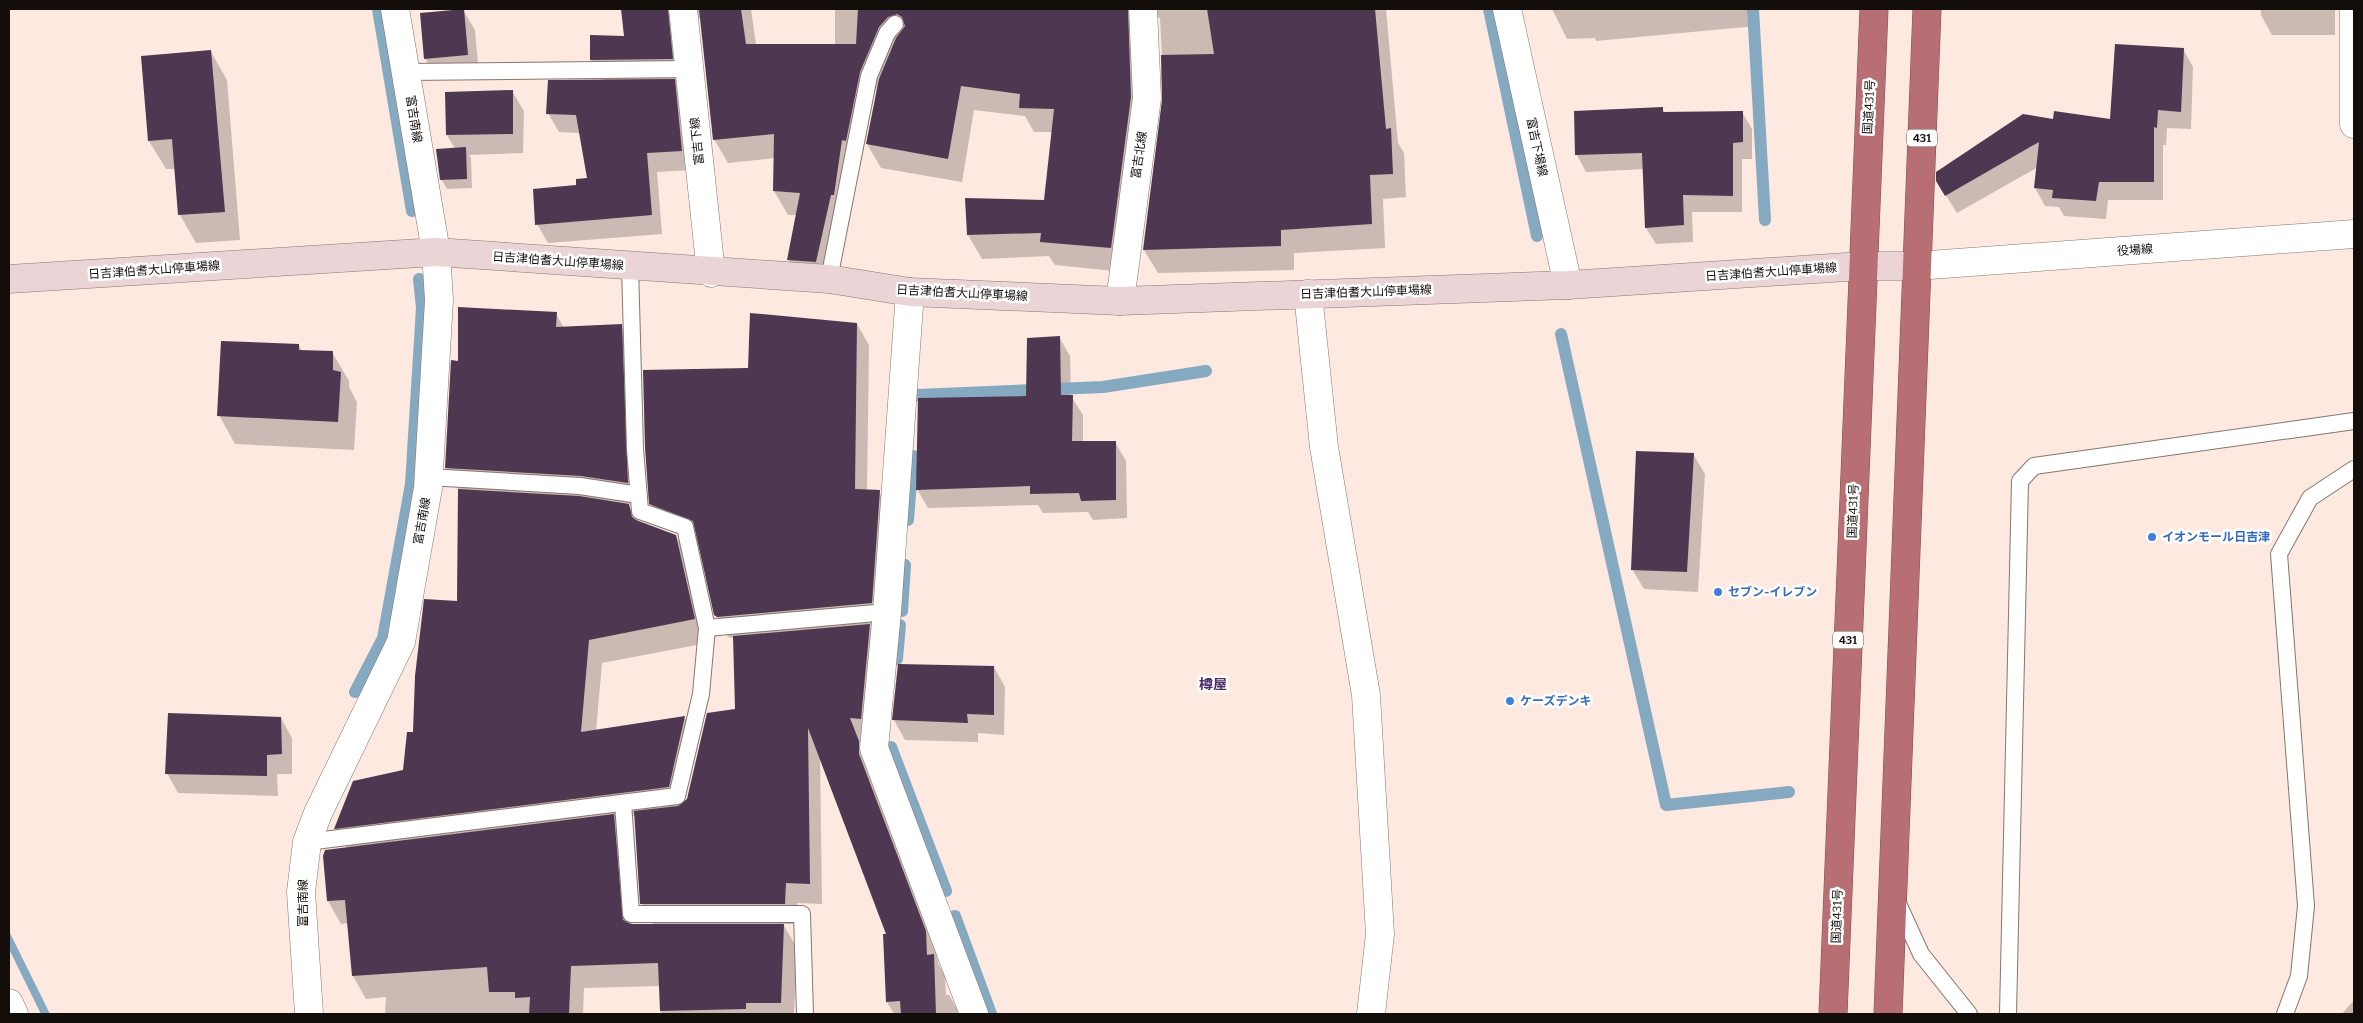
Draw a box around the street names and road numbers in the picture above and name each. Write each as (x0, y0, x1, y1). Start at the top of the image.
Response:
street label: 国道431号 (1861, 79, 1877, 135)
street label: 富吉南線 (403, 94, 425, 144)
street label: 富吉下線 (688, 116, 706, 166)
street label: 富吉下場線 (1524, 116, 1550, 178)
street label: 富吉北線 (1129, 130, 1149, 180)
road number: 431 (1907, 130, 1937, 146)
street label: 役場線 (2117, 242, 2153, 258)
street label: 日吉津伯耆大山停車場線 (492, 249, 624, 273)
street label: 日吉津伯耆大山停車場線 (88, 258, 220, 282)
street label: 日吉津伯耆大山停車場線 (1705, 260, 1837, 284)
street label: 日吉津伯耆大山停車場線 (896, 283, 1028, 303)
street label: 日吉津伯耆大山停車場線 (1300, 283, 1432, 301)
street label: 国道431号 (1845, 483, 1861, 539)
street label: 富吉南線 (411, 496, 433, 546)
road number: 431 (1833, 632, 1863, 648)
street label: 富吉南線 (296, 879, 310, 927)
street label: 国道431号 (1829, 888, 1845, 944)

